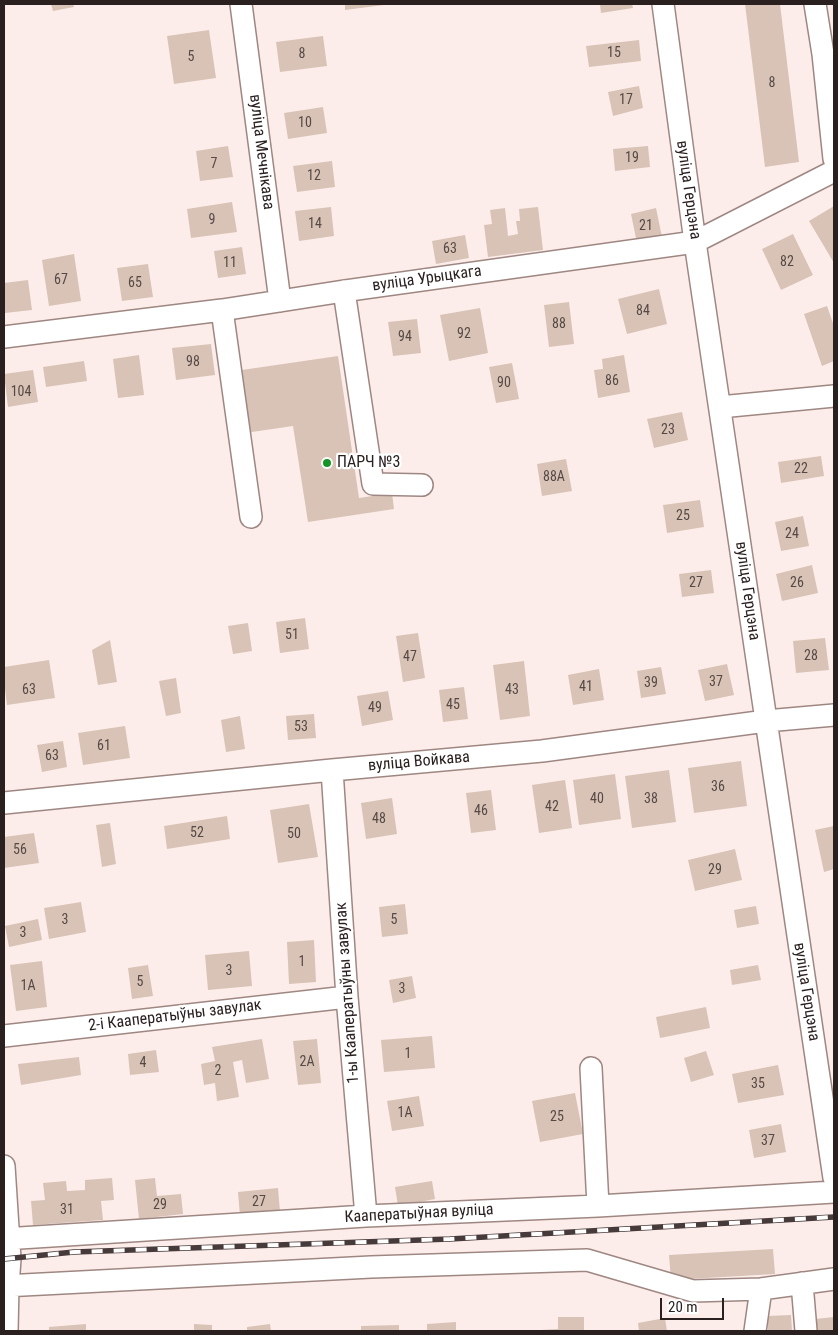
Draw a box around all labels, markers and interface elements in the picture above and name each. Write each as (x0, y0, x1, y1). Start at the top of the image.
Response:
house number: 15 (607, 45, 621, 61)
house number: 8 (299, 46, 305, 62)
house number: 5 (188, 49, 194, 65)
house number: 8 (769, 75, 775, 91)
house number: 17 (619, 92, 633, 108)
street label: вуліца Мечнікава (244, 93, 278, 211)
house number: 10 (298, 115, 312, 131)
street label: вуліца Герцэна (672, 139, 704, 241)
house number: 19 (625, 150, 639, 166)
house number: 7 (211, 156, 217, 172)
house number: 12 (307, 168, 321, 184)
house number: 9 (209, 212, 215, 228)
house number: 14 (308, 216, 322, 232)
house number: 21 (639, 218, 653, 234)
house number: 63 (443, 241, 457, 257)
house number: 82 (780, 254, 794, 270)
house number: 11 (223, 255, 237, 271)
street label: вуліца Урыцкага (371, 262, 483, 296)
house number: 67 (54, 272, 68, 288)
house number: 65 (128, 275, 142, 291)
house number: 84 (636, 303, 650, 319)
house number: 88 (552, 316, 566, 332)
house number: 92 (457, 326, 471, 342)
house number: 94 (398, 329, 412, 345)
house number: 98 (186, 354, 200, 370)
house number: 86 (605, 373, 619, 389)
house number: 90 (497, 375, 511, 391)
house number: 104 (11, 384, 31, 400)
house number: 23 (661, 422, 675, 438)
place label: ПАРЧ №3 (337, 453, 400, 473)
marker: ПАРЧ №3 (321, 457, 333, 469)
house number: 22 (794, 461, 808, 477)
house number: 88А (543, 469, 565, 485)
house number: 25 (676, 508, 690, 524)
house number: 24 (785, 526, 799, 542)
street label: вуліца Герцэна (731, 540, 763, 642)
house number: 27 (689, 575, 703, 591)
house number: 26 (790, 575, 804, 591)
house number: 51 (285, 627, 299, 643)
house number: 28 (804, 648, 818, 664)
house number: 47 (403, 649, 417, 665)
house number: 37 (709, 674, 723, 690)
house number: 39 (644, 675, 658, 691)
house number: 41 (579, 679, 593, 695)
house number: 63 (22, 682, 36, 698)
house number: 43 (505, 682, 519, 698)
house number: 45 (446, 697, 460, 713)
house number: 49 (368, 700, 382, 716)
house number: 53 (294, 719, 308, 735)
house number: 61 (97, 738, 111, 754)
house number: 63 (45, 748, 59, 764)
street label: вуліца Войкава (367, 748, 471, 776)
house number: 36 (711, 779, 725, 795)
house number: 40 (590, 791, 604, 807)
house number: 38 (644, 791, 658, 807)
house number: 42 (545, 799, 559, 815)
house number: 46 (474, 803, 488, 819)
house number: 48 (372, 811, 386, 827)
house number: 52 (190, 825, 204, 841)
house number: 50 (287, 826, 301, 842)
house number: 56 (13, 842, 27, 858)
house number: 29 (708, 862, 722, 878)
street label: 1-ы Кааператыўны завулак (332, 902, 364, 1084)
house number: 3 (62, 912, 68, 928)
house number: 5 (391, 912, 397, 928)
house number: 3 (20, 925, 26, 941)
street label: вуліца Герцэна (789, 941, 823, 1043)
house number: 1 (299, 954, 305, 970)
house number: 3 (226, 963, 232, 979)
house number: 5 (137, 974, 143, 990)
house number: 1А (21, 978, 35, 994)
house number: 3 (399, 981, 405, 997)
street label: 2-і Кааператыўны завулак (87, 996, 263, 1036)
house number: 1 (405, 1046, 411, 1062)
house number: 2А (300, 1054, 314, 1070)
house number: 4 (140, 1055, 146, 1071)
house number: 2 (215, 1063, 221, 1079)
house number: 35 (751, 1076, 765, 1092)
house number: 1А (398, 1105, 412, 1121)
house number: 25 (550, 1109, 564, 1125)
house number: 37 (761, 1133, 775, 1149)
house number: 27 (252, 1194, 266, 1210)
house number: 29 (153, 1197, 167, 1213)
street label: Кааператыўная вуліца (344, 1201, 494, 1227)
house number: 31 (60, 1202, 74, 1218)
scale bar (663, 1288, 727, 1320)
text: 20 m (668, 1298, 698, 1316)

